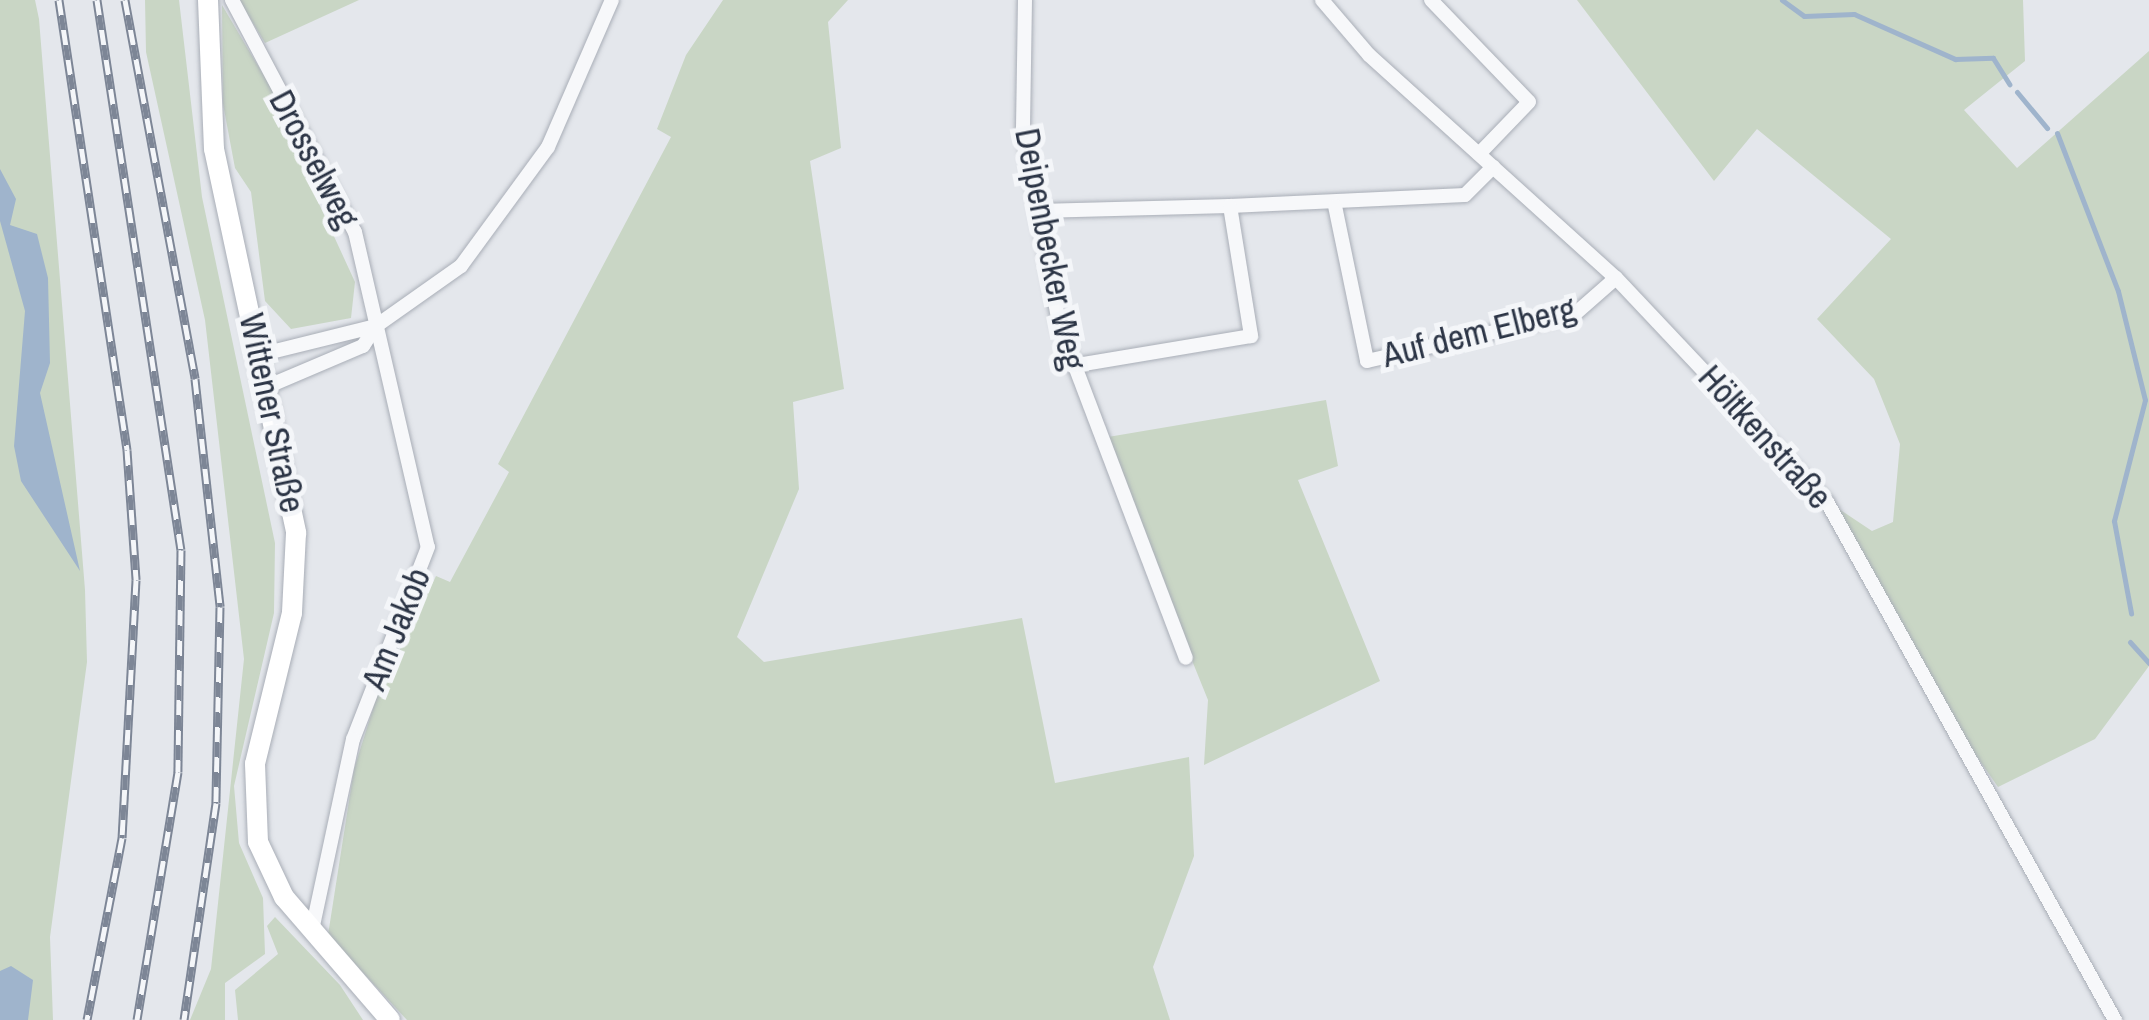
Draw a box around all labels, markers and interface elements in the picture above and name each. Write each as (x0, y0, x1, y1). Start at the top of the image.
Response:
street label: Drosselweg (260, 83, 368, 235)
street label: Deipenbecker Weg (1006, 125, 1094, 373)
street label: Auf dem Elberg (1378, 288, 1580, 376)
street label: Wittener Straße (230, 310, 314, 516)
street label: Höltkenstraße (1690, 357, 1840, 517)
street label: Am Jakob (353, 562, 439, 696)

